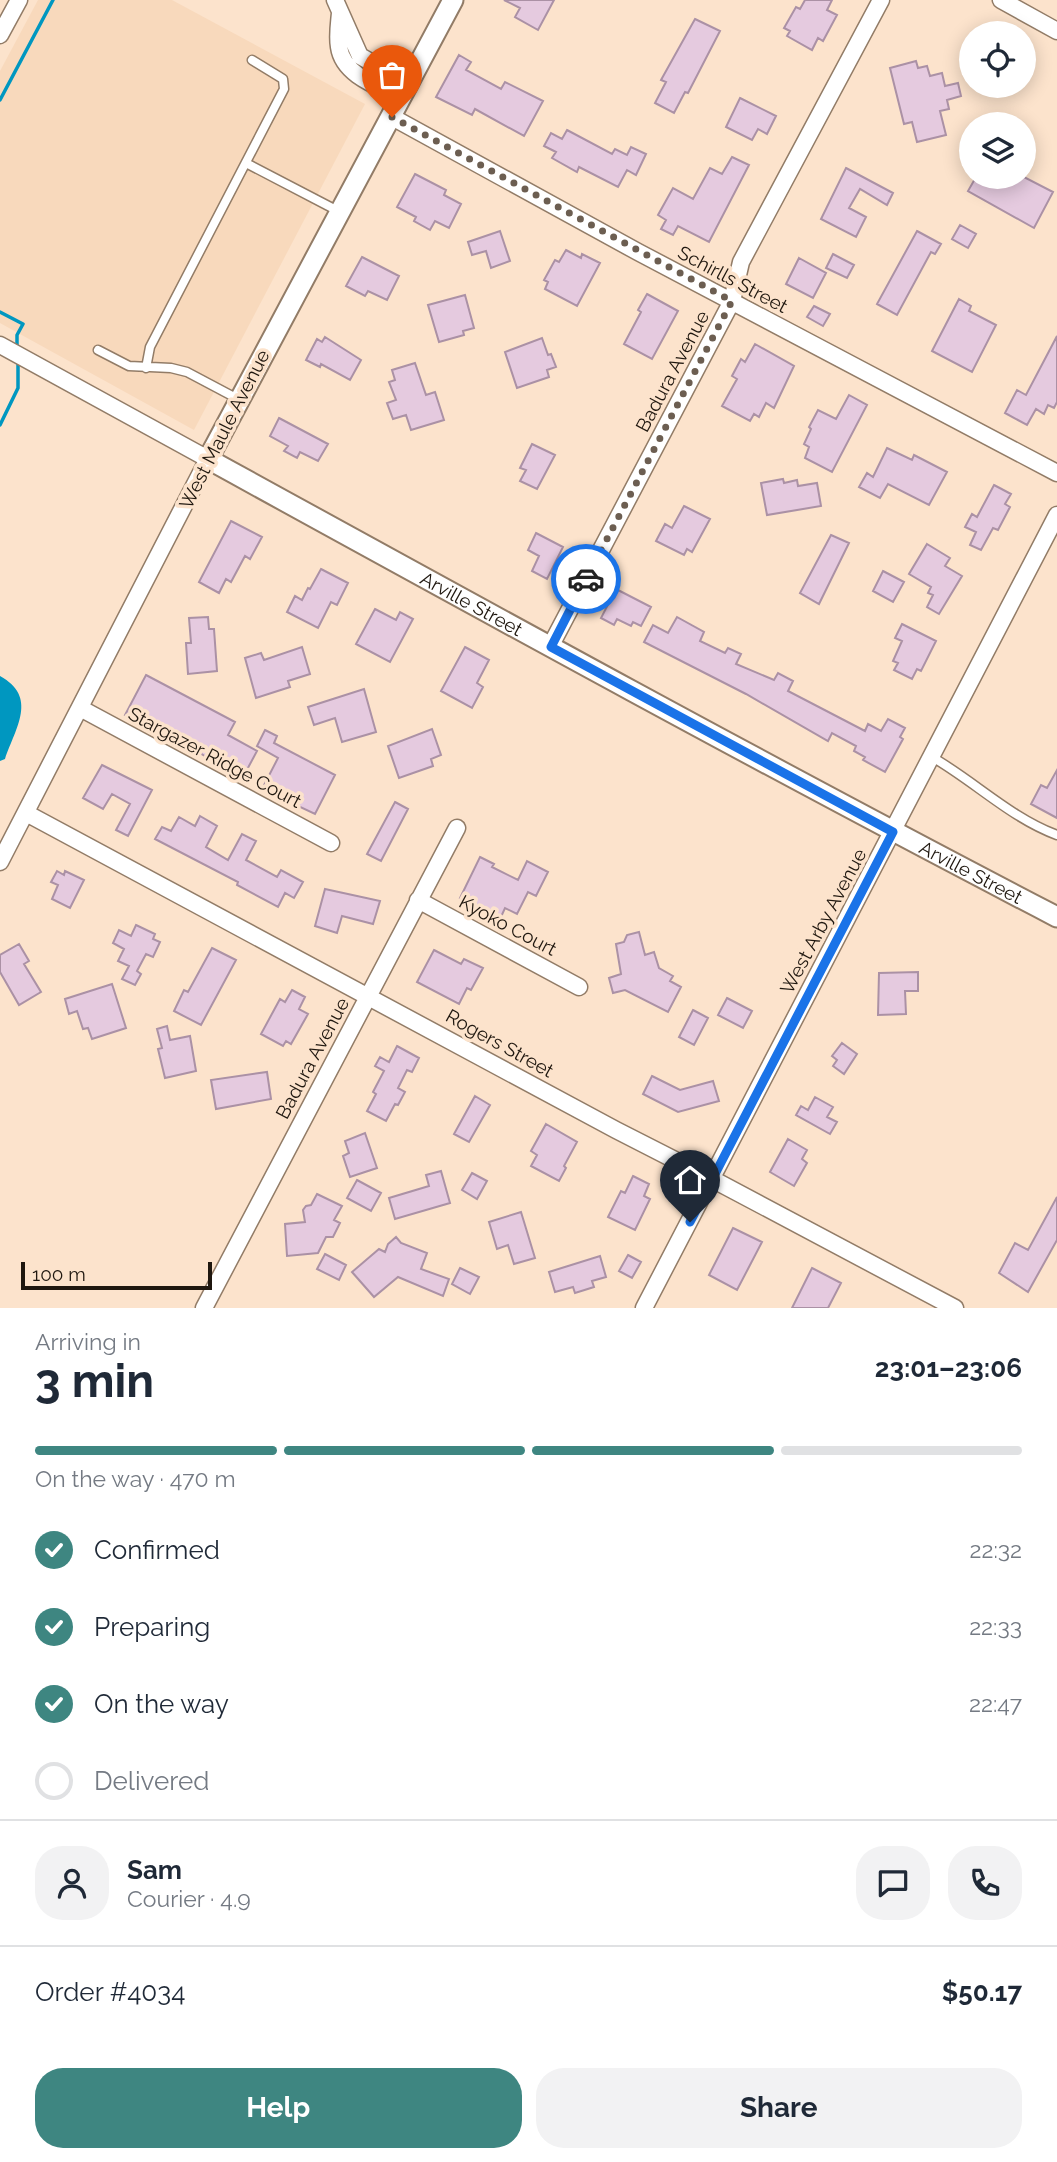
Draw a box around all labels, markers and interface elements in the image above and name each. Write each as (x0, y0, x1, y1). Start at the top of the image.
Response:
map controls (959, 21, 1036, 189)
button: locate (959, 21, 1036, 98)
pin (362, 45, 422, 117)
icon: bag (373, 56, 411, 94)
button: layers (959, 112, 1036, 189)
street label: Schirlls Street (674, 241, 792, 317)
street label: Badura Avenue (631, 307, 713, 435)
street label: West Maule Avenue (174, 346, 274, 512)
courier (551, 544, 621, 614)
icon: car (567, 560, 605, 598)
street label: Arville Street (417, 567, 527, 641)
street label: Stargazer Ridge Court (125, 702, 306, 812)
street label: Arville Street (916, 836, 1027, 908)
street label: West Arby Avenue (775, 845, 871, 997)
street label: Kyoko Court (456, 890, 561, 960)
street label: Badura Avenue (271, 994, 353, 1122)
street label: Rogers Street (442, 1004, 558, 1082)
pin (660, 1150, 720, 1222)
icon: home (671, 1161, 709, 1199)
scale bar (21, 1259, 212, 1291)
text: 100 m (32, 1263, 86, 1285)
text: Arriving in (35, 1328, 141, 1355)
text: 23:01–23:06 (875, 1353, 1022, 1383)
text: 3 min (35, 1354, 154, 1408)
text: On the way · 470 m (35, 1465, 236, 1492)
icon: check (35, 1531, 73, 1569)
text: Confirmed (94, 1535, 220, 1565)
text: 22:32 (969, 1536, 1022, 1563)
icon: check (35, 1608, 73, 1646)
text: Preparing (94, 1612, 210, 1642)
text: 22:33 (969, 1613, 1022, 1640)
icon: check (35, 1685, 73, 1723)
text: On the way (94, 1689, 229, 1719)
text: 22:47 (969, 1690, 1022, 1717)
text: Delivered (94, 1766, 209, 1796)
button: person (35, 1846, 109, 1920)
button: chat (856, 1846, 930, 1920)
button: phone (948, 1846, 1022, 1920)
text: Sam (127, 1855, 182, 1885)
text: Courier · 4.9 (127, 1885, 251, 1912)
text: Order #4034 (35, 1977, 185, 2007)
text: $50.17 (942, 1977, 1022, 2007)
button: Help (35, 2068, 522, 2148)
button: Share (536, 2068, 1022, 2148)

